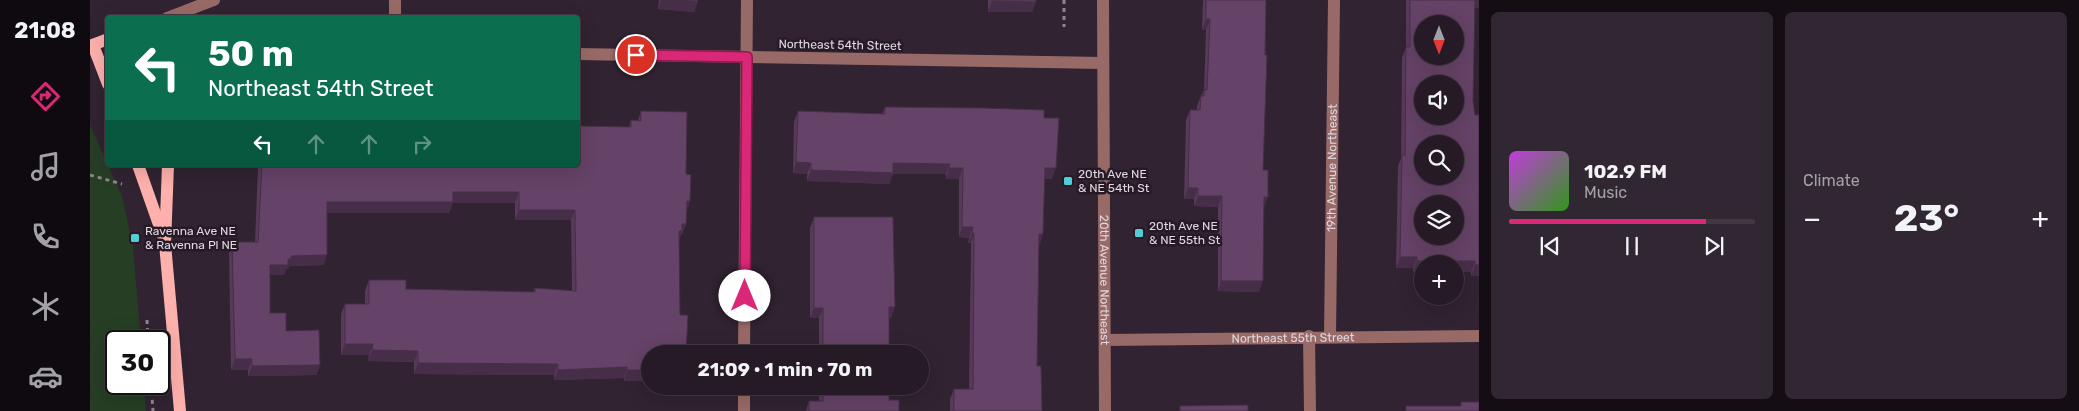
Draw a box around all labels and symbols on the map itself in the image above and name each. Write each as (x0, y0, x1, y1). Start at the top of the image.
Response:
north arrow (1414, 15, 1464, 65)
pin (615, 34, 657, 76)
street label: Northeast 54th Street (778, 37, 902, 53)
street label: 19th Avenue Northeast (1324, 104, 1340, 232)
place label: 20th Ave NE & NE 54th St (1078, 167, 1150, 195)
marker: 20th Ave NE & NE 54th St (1062, 175, 1074, 187)
street label: 20th Avenue Northeast (1097, 215, 1112, 346)
place label: 20th Ave NE & NE 55th St (1149, 219, 1220, 247)
place label: Ravenna Ave NE & Ravenna Pl NE (145, 224, 237, 252)
marker: 20th Ave NE & NE 55th St (1133, 227, 1145, 239)
marker: Ravenna Ave NE & Ravenna Pl NE (129, 232, 141, 244)
position arrow (718, 269, 770, 321)
speed limit sign: 30 (105, 330, 170, 395)
street label: Northeast 55th Street (1231, 330, 1355, 346)

